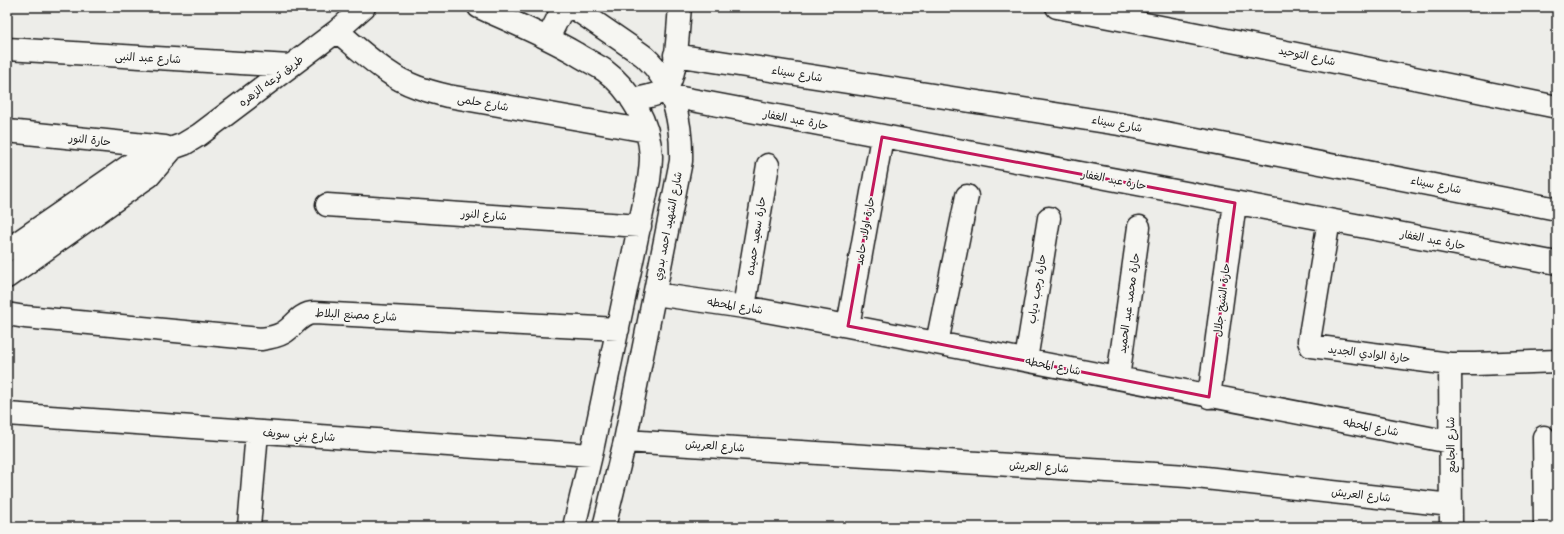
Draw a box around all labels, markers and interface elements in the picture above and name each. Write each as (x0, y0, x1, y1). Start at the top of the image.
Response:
street label: شارع التوحيد (1277, 44, 1337, 70)
street label: شارع عبد النبى (115, 50, 181, 68)
street label: طريق ترعه الزهره (236, 52, 306, 110)
street label: شارع سيناء (770, 64, 823, 86)
street label: شارع حلمى (456, 92, 510, 116)
street label: حارة عبد الغفار (761, 107, 830, 134)
street label: شارع سيناء (1090, 113, 1143, 137)
street label: حارة النور (67, 131, 112, 150)
street label: حارة عبد الغفار (1079, 167, 1148, 194)
street label: شارع الشهيد احمد بدوي (651, 170, 687, 282)
street label: شارع سيناء (1409, 174, 1463, 198)
street label: حارة سعيد حميده (743, 196, 769, 276)
street label: حارة اولاد حامد (853, 196, 877, 266)
street label: شارع النور (460, 207, 507, 225)
street label: حارة عبد الغفار (1398, 227, 1467, 254)
street label: حارة محمد عبد الحميد (1116, 252, 1143, 354)
street label: حارة رجب دياب (1025, 253, 1050, 325)
street label: حارة الشيخ جلال (1211, 262, 1234, 338)
street label: شارع المحطه (706, 295, 764, 319)
street label: شارع مصنع البلاط (315, 306, 397, 326)
street label: حارة الوادي الجديد (1327, 343, 1411, 367)
street label: شارع المحطه (1024, 354, 1082, 380)
street label: شارع المحطه (1342, 415, 1400, 441)
street label: شارع الجامع (1444, 417, 1460, 473)
street label: شارع بني سويف (262, 426, 336, 448)
street label: شارع العريش (685, 437, 745, 457)
street label: شارع العريش (1009, 458, 1069, 478)
street label: شارع العريش (1330, 485, 1391, 507)

